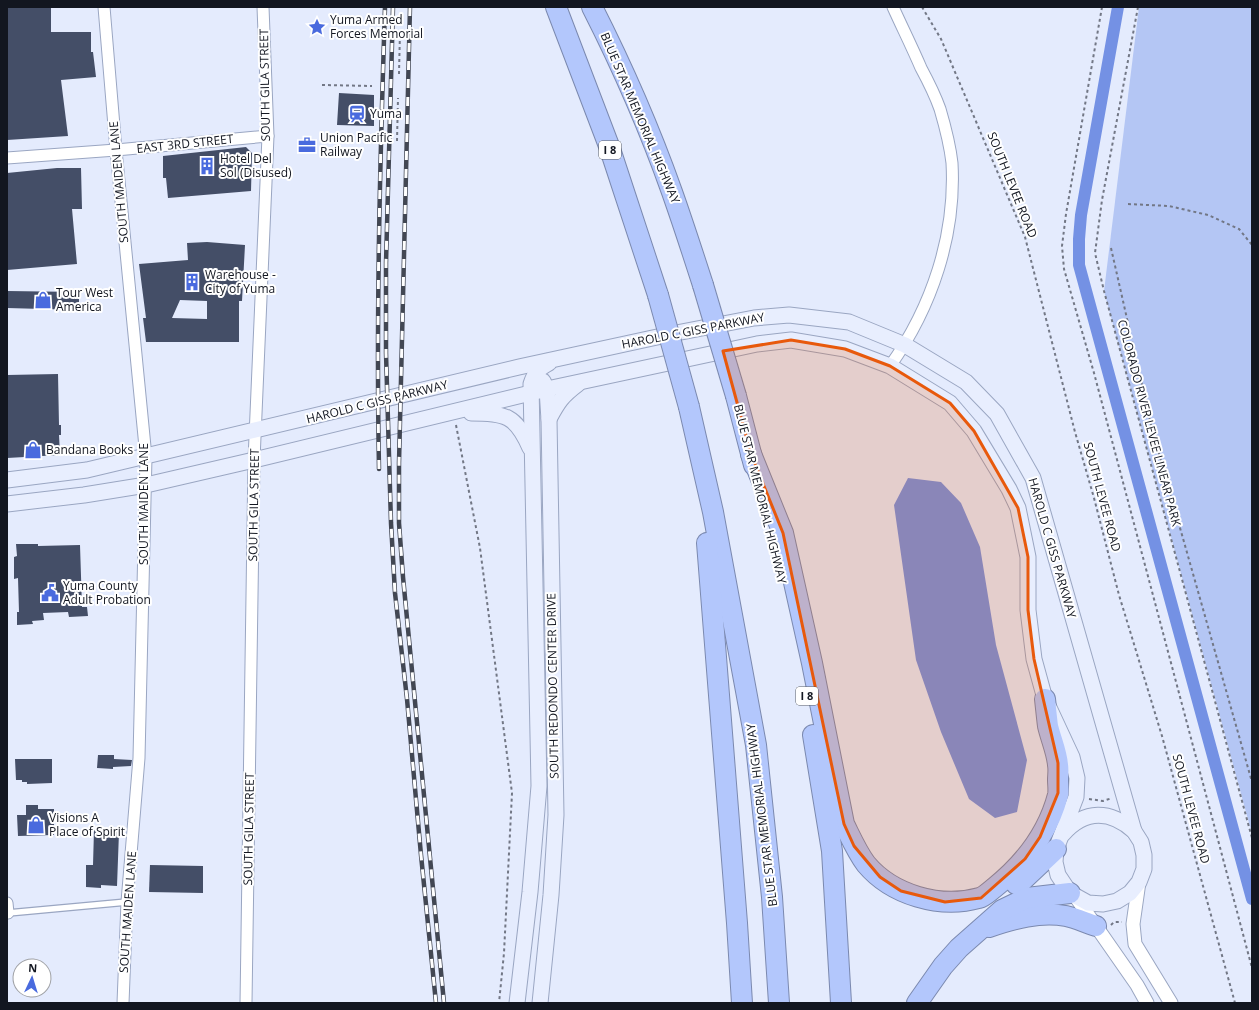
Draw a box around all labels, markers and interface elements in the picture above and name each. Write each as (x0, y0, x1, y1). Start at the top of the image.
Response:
place label: Yuma Armed Forces Memorial (330, 11, 423, 42)
place icon: Yuma Armed Forces Memorial (307, 17, 327, 37)
street label: SOUTH GILA STREET (255, 28, 274, 142)
street label: BLUE STAR MEMORIAL HIGHWAY (597, 30, 684, 206)
station icon: Yuma (347, 104, 367, 124)
place label: Yuma (370, 105, 402, 122)
street label: SOUTH MAIDEN LANE (105, 121, 132, 244)
place label: Union Pacific Railway (320, 129, 393, 160)
street label: SOUTH LEVEE ROAD (983, 129, 1041, 240)
street label: EAST 3RD STREET (136, 130, 235, 157)
office icon: Union Pacific Railway (297, 135, 317, 155)
road number: I 8 (599, 141, 621, 159)
place label: Hotel Del Sol (Disused) (220, 150, 292, 181)
building icon: Hotel Del Sol (Disused) (197, 156, 217, 176)
place label: Warehouse - City of Yuma (205, 266, 276, 297)
building icon: Warehouse - City of Yuma (182, 272, 202, 292)
place label: Tour West America (56, 284, 113, 315)
shop icon: Tour West America (33, 290, 53, 310)
street label: HAROLD C GISS PARKWAY (620, 308, 766, 353)
street label: COLORADO RIVER LEVEE LINEAR PARK (1114, 318, 1185, 529)
street label: HAROLD C GISS PARKWAY (304, 376, 450, 427)
street label: BLUE STAR MEMORIAL HIGHWAY (730, 402, 791, 586)
shop icon: Bandana Books (23, 440, 43, 460)
street label: SOUTH LEVEE ROAD (1080, 440, 1125, 554)
place label: Bandana Books (46, 441, 133, 458)
street label: SOUTH MAIDEN LANE (135, 443, 152, 565)
street label: SOUTH GILA STREET (244, 448, 263, 562)
street label: HAROLD C GISS PARKWAY (1024, 476, 1081, 620)
place label: Yuma County Adult Probation (63, 577, 151, 608)
public building icon: Yuma County Adult Probation (40, 583, 60, 603)
street label: SOUTH REDONDO CENTER DRIVE (542, 593, 563, 779)
road number: I 8 (796, 687, 818, 705)
street label: BLUE STAR MEMORIAL HIGHWAY (742, 722, 781, 908)
street label: SOUTH LEVEE ROAD (1169, 752, 1214, 866)
street label: SOUTH GILA STREET (239, 772, 258, 886)
place label: Visions A Place of Spirit (49, 809, 125, 840)
shop icon: Visions A Place of Spirit (26, 815, 46, 835)
street label: SOUTH MAIDEN LANE (115, 850, 140, 973)
north arrow (12, 958, 52, 998)
text: N (28, 960, 38, 975)

